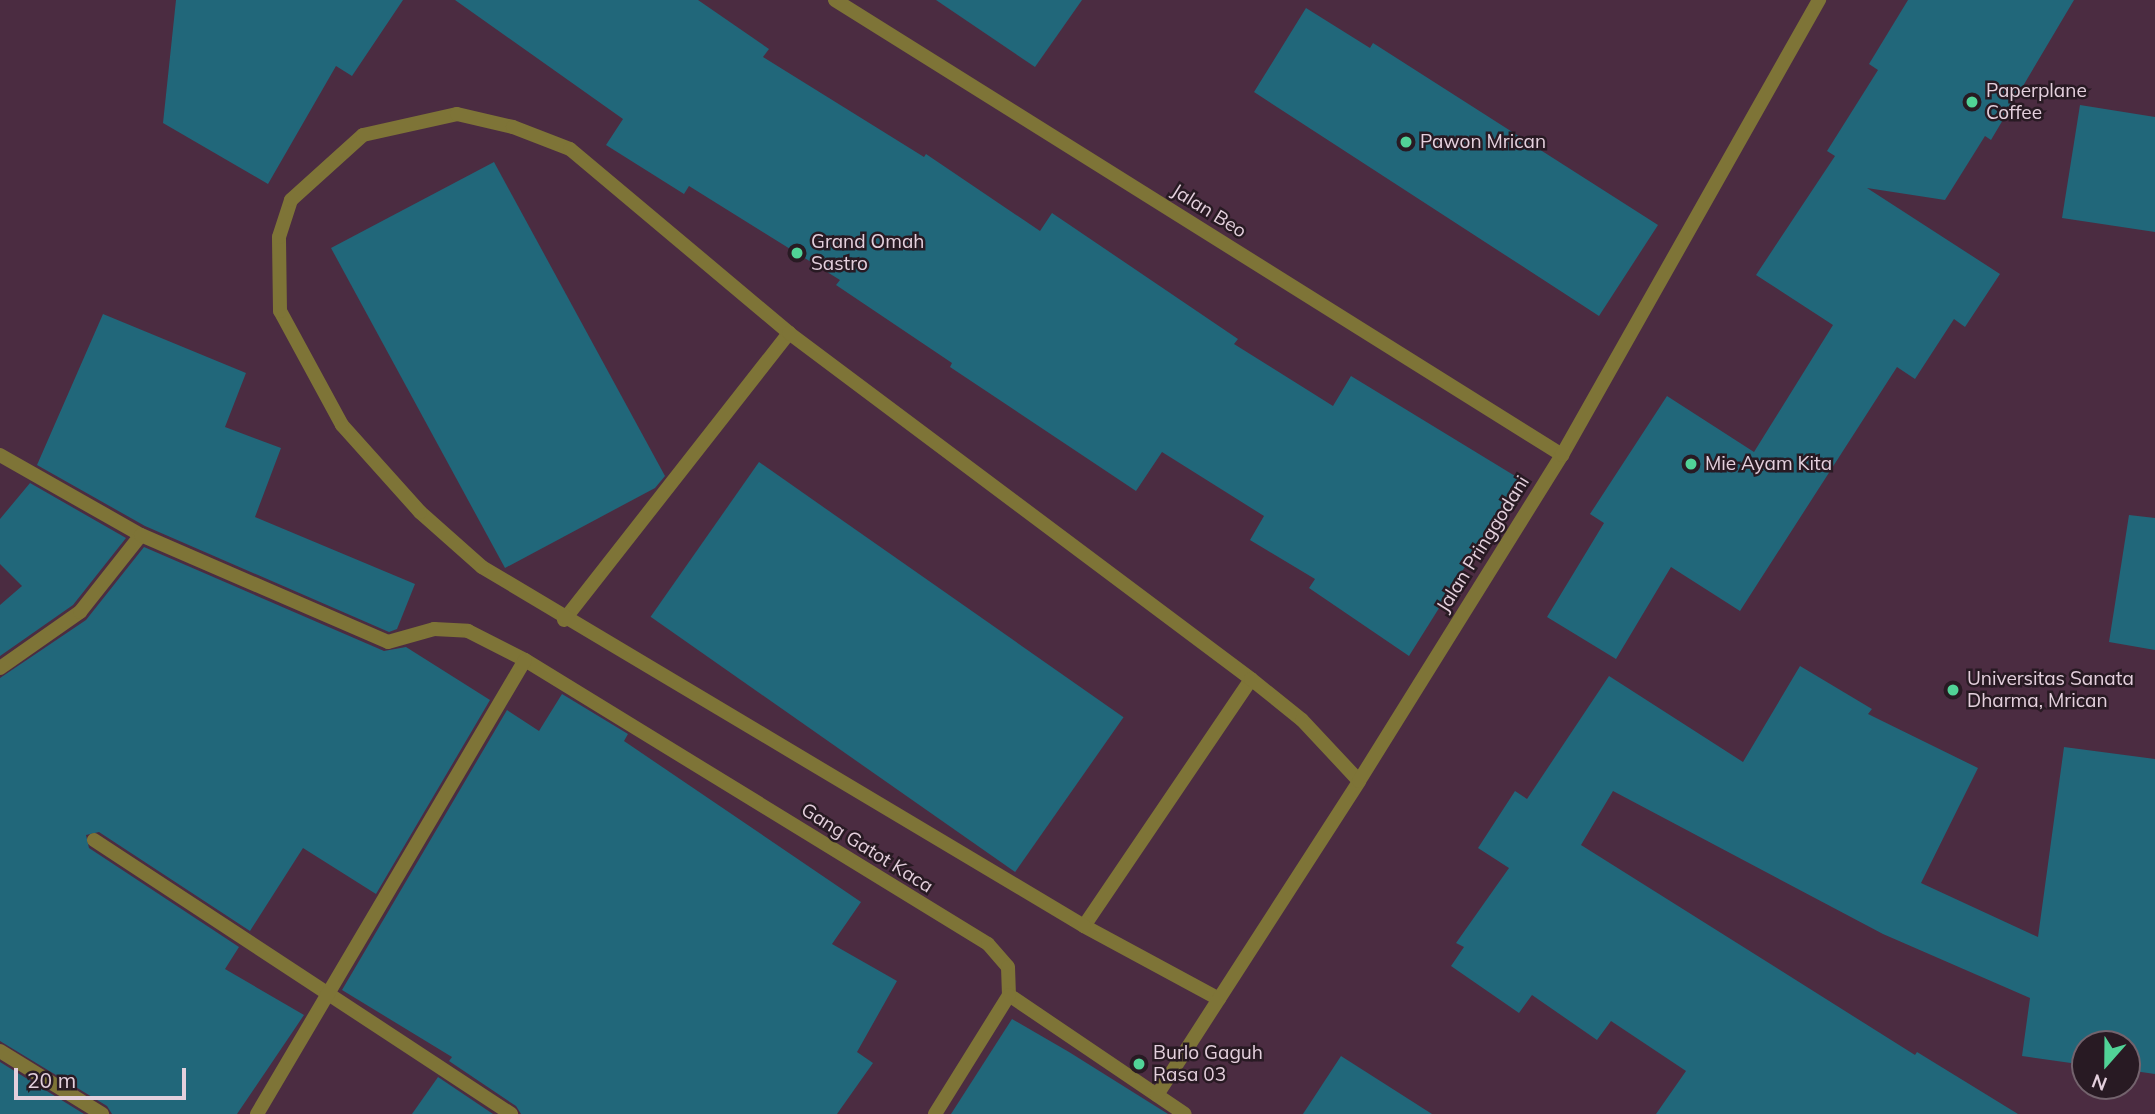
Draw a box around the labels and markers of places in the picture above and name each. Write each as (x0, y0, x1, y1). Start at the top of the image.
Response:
place label: Paperplane Coffee (1986, 80, 2087, 124)
marker: Paperplane Coffee (1964, 94, 1980, 110)
place label: Pawon Mrican (1420, 131, 1546, 153)
marker: Pawon Mrican (1398, 134, 1414, 150)
place label: Grand Omah Sastro (811, 231, 924, 275)
marker: Grand Omah Sastro (789, 245, 805, 261)
place label: Mie Ayam Kita (1705, 453, 1832, 475)
marker: Mie Ayam Kita (1683, 456, 1699, 472)
place label: Universitas Sanata Dharma, Mrican (1967, 668, 2134, 712)
marker: Universitas Sanata Dharma, Mrican (1945, 682, 1961, 698)
place label: Burlo Gaguh Rasa 03 (1153, 1042, 1263, 1086)
marker: Burlo Gaguh Rasa 03 (1131, 1056, 1147, 1072)

